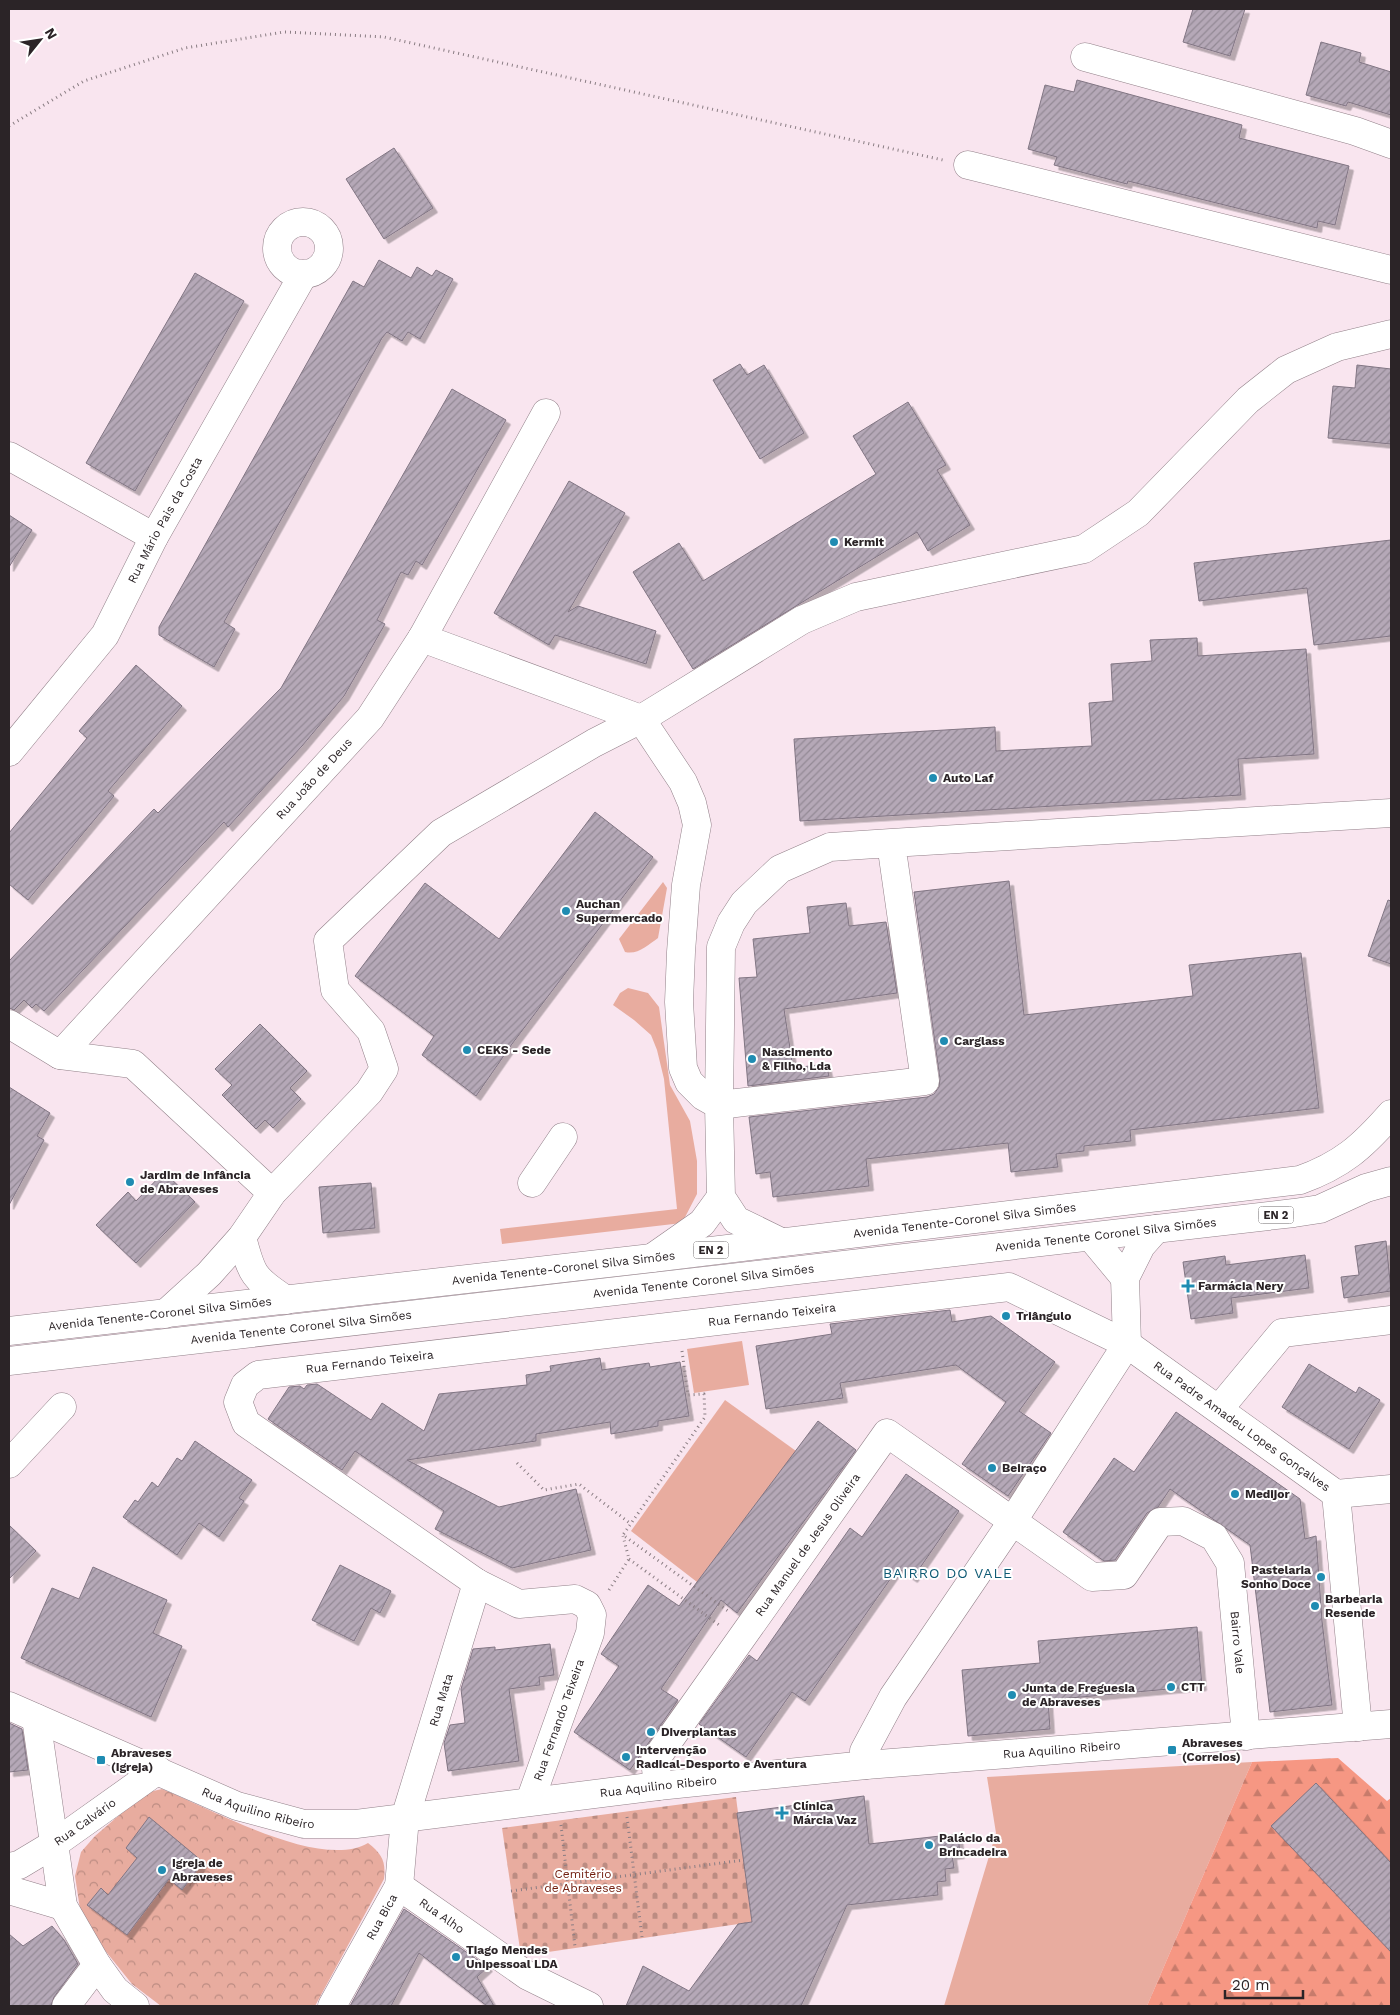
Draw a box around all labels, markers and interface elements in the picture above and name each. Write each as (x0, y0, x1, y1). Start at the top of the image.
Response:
north arrow (15, 15, 65, 65)
text: N (42, 25, 61, 42)
street label: Rua Mário Pais da Costa (125, 454, 205, 586)
place label: Kermit (844, 535, 885, 549)
marker: Kermit (828, 536, 840, 548)
street label: Rua João de Deus (273, 735, 355, 822)
place label: Auto Laf (943, 771, 994, 785)
marker: Auto Laf (927, 772, 939, 784)
place label: Auchan Supermercado (576, 897, 663, 925)
marker: Auchan Supermercado (560, 905, 572, 917)
place label: Carglass (954, 1034, 1005, 1048)
marker: Carglass (938, 1035, 950, 1047)
place label: CEKS - Sede (477, 1043, 551, 1057)
marker: CEKS - Sede (461, 1044, 473, 1056)
place label: Nascimento & Filho, Lda (762, 1045, 833, 1073)
marker: Nascimento & Filho, Lda (746, 1053, 758, 1065)
place label: Jardim de Infância de Abraveses (140, 1168, 251, 1196)
marker: Jardim de Infância de Abraveses (124, 1176, 136, 1188)
street label: Avenida Tenente-Coronel Silva Simões (852, 1200, 1077, 1241)
road number: EN 2 (1258, 1206, 1294, 1224)
street label: Avenida Tenente Coronel Silva Simões (994, 1215, 1217, 1254)
road number: EN 2 (694, 1242, 728, 1258)
street label: Avenida Tenente-Coronel Silva Simões (451, 1248, 676, 1288)
street label: Avenida Tenente Coronel Silva Simões (592, 1261, 815, 1301)
place label: Farmácia Nery (1198, 1279, 1284, 1293)
marker: Farmácia Nery (1182, 1280, 1194, 1292)
street label: Avenida Tenente-Coronel Silva Simões (48, 1294, 272, 1333)
street label: Rua Fernando Teixeira (707, 1300, 837, 1329)
street label: Avenida Tenente Coronel Silva Simões (190, 1308, 412, 1347)
place label: Triângulo (1016, 1309, 1071, 1323)
marker: Triângulo (1000, 1310, 1012, 1322)
street label: Rua Fernando Teixeira (305, 1347, 435, 1376)
street label: Rua Padre Amadeu Lopes Gonçalves (1151, 1358, 1333, 1494)
place label: Beiraço (1002, 1461, 1047, 1475)
marker: Beiraço (986, 1462, 998, 1474)
street label: Rua Manuel de Jesus Oliveira (752, 1471, 863, 1619)
place label: Medijor (1245, 1487, 1291, 1501)
marker: Medijor (1229, 1488, 1241, 1500)
place label: Pastelaria Sonho Doce (1241, 1563, 1311, 1591)
district label: BAIRRO DO VALE (883, 1565, 1013, 1581)
marker: Pastelaria Sonho Doce (1315, 1571, 1327, 1583)
place label: Barbearia Resende (1325, 1592, 1382, 1620)
marker: Barbearia Resende (1309, 1600, 1321, 1612)
street label: Bairro Vale (1227, 1611, 1247, 1674)
street label: Rua Fernando Teixeira (531, 1657, 587, 1783)
street label: Rua Mata (426, 1672, 456, 1728)
place label: CTT (1181, 1680, 1205, 1694)
place label: Junta de Freguesia de Abraveses (1022, 1681, 1135, 1709)
marker: CTT (1165, 1681, 1177, 1693)
marker: Junta de Freguesia de Abraveses (1006, 1689, 1018, 1701)
place label: Diverplantas (661, 1725, 737, 1739)
marker: Diverplantas (645, 1726, 657, 1738)
place label: Abraveses (Correios) (1182, 1736, 1243, 1764)
street label: Rua Aquilino Ribeiro (1002, 1738, 1121, 1761)
place label: Intervenção Radical-Desporto e Aventura (636, 1743, 807, 1771)
marker: Abraveses (Correios) (1166, 1744, 1178, 1756)
place label: Abraveses (Igreja) (111, 1746, 172, 1774)
marker: Intervenção Radical-Desporto e Aventura (620, 1751, 632, 1763)
marker: Abraveses (Igreja) (95, 1754, 107, 1766)
street label: Rua Aquilino Ribeiro (599, 1773, 718, 1800)
street label: Rua Aquilino Ribeiro (200, 1784, 315, 1831)
street label: Rua Calvário (51, 1795, 119, 1849)
place label: Clínica Márcia Vaz (793, 1799, 857, 1827)
marker: Clínica Márcia Vaz (775, 1806, 789, 1820)
place label: Palácio da Brincadeira (939, 1831, 1007, 1859)
marker: Palácio da Brincadeira (923, 1839, 935, 1851)
place label: Igreja de Abraveses (172, 1856, 233, 1884)
marker: Igreja de Abraveses (156, 1864, 168, 1876)
park label: Cemitério de Abraveses (544, 1867, 622, 1895)
street label: Rua Bica (363, 1891, 400, 1942)
street label: Rua Alho (416, 1895, 467, 1936)
place label: Tiago Mendes Unipessoal LDA (466, 1943, 558, 1971)
marker: Tiago Mendes Unipessoal LDA (450, 1951, 462, 1963)
scale bar (1225, 1968, 1302, 2000)
text: 20 m (1232, 1976, 1270, 1994)

